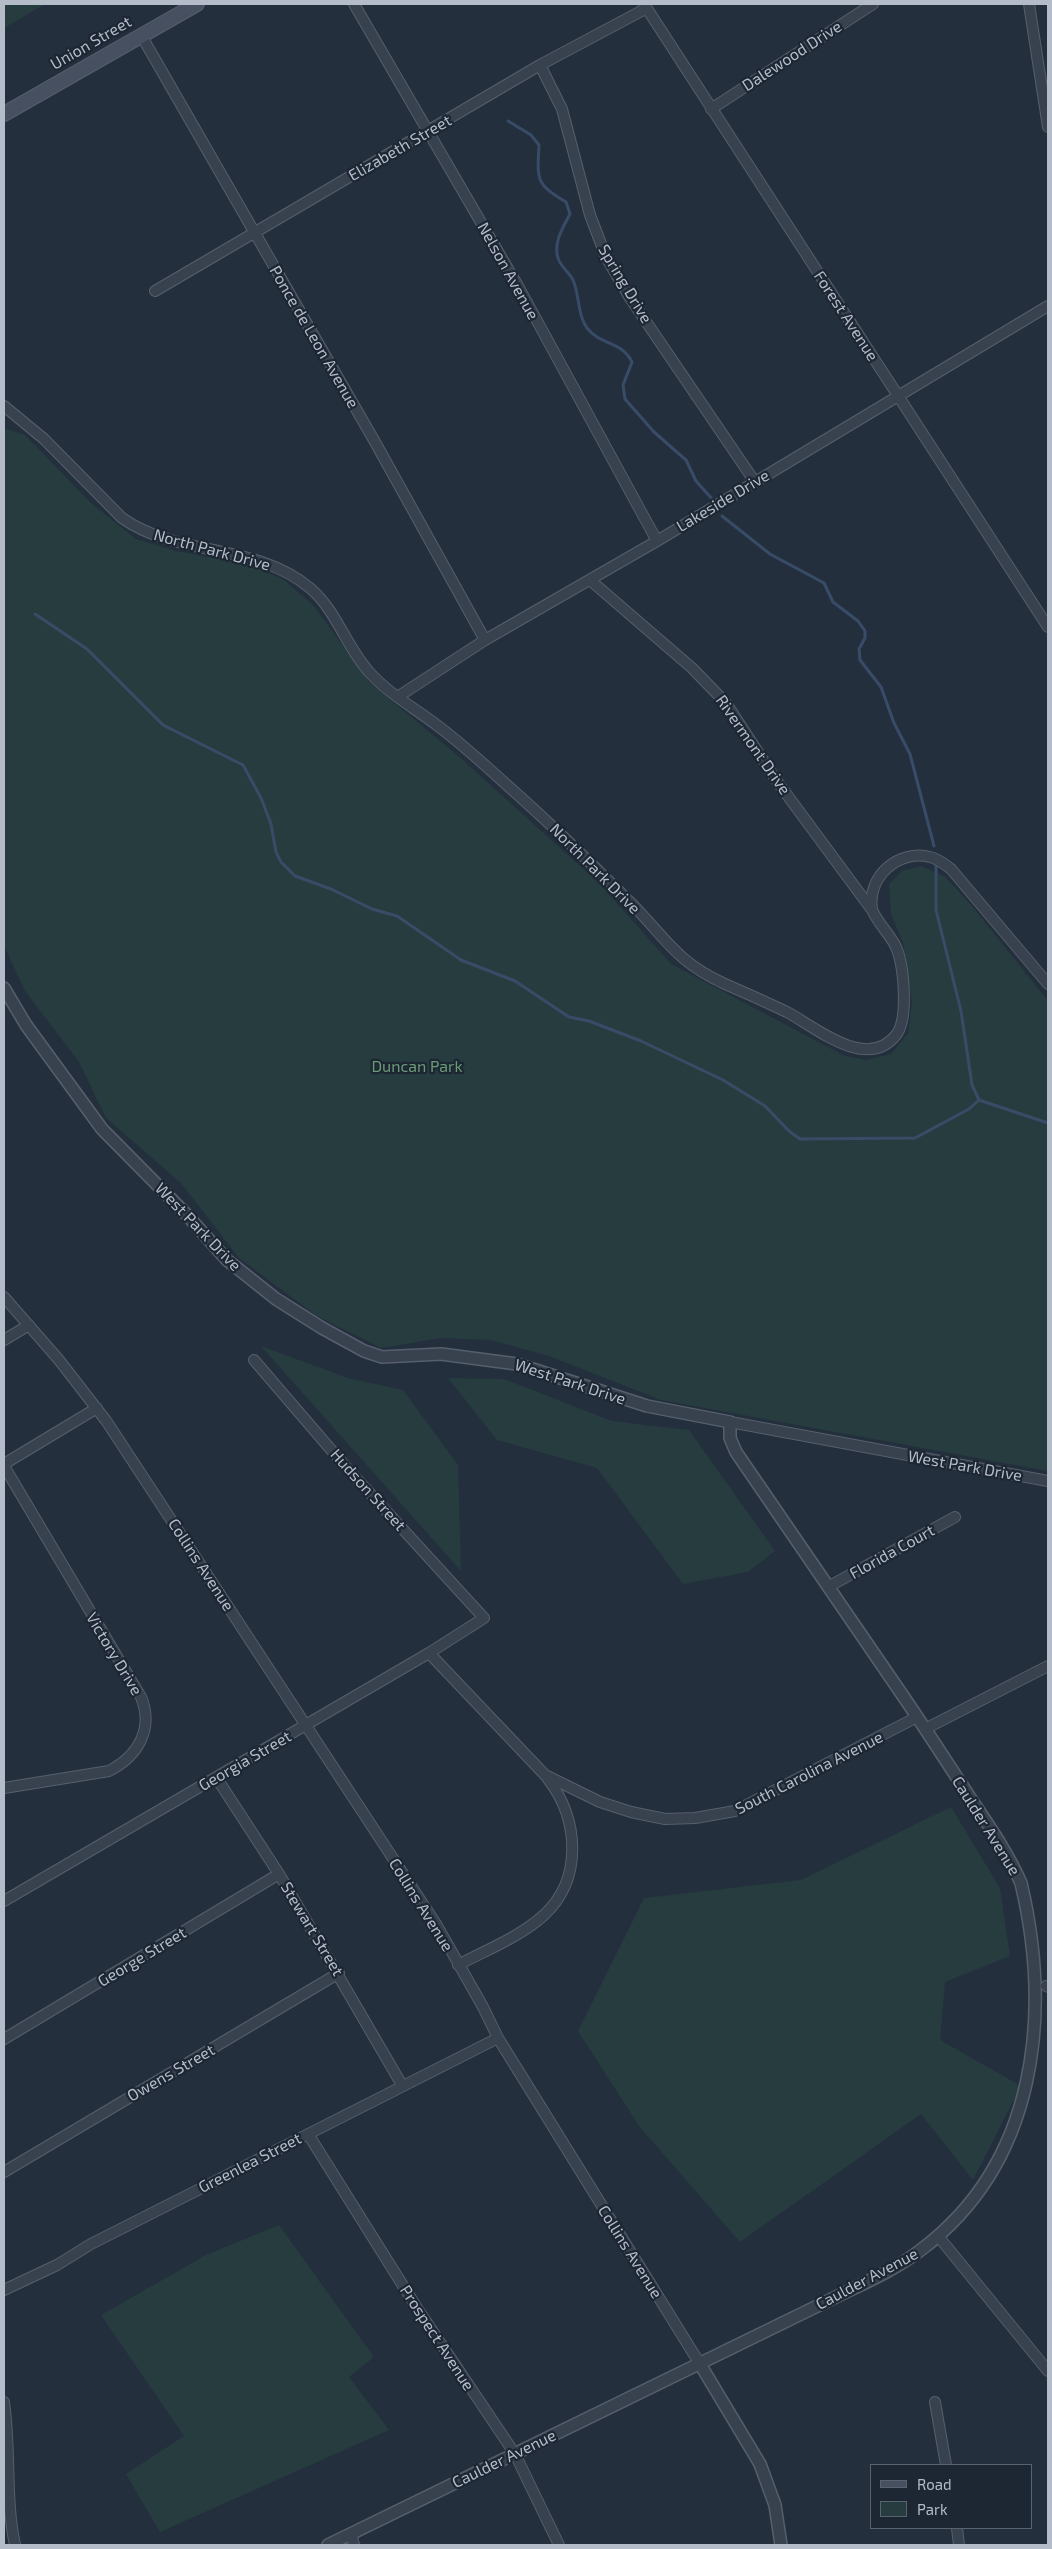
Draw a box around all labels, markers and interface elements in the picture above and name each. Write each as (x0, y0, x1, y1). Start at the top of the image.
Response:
street label: Union Street (47, 12, 135, 74)
street label: Dalewood Drive (739, 17, 845, 95)
street label: Elizabeth Street (345, 111, 455, 185)
street label: Nelson Avenue (473, 219, 543, 323)
street label: Spring Drive (594, 241, 656, 327)
street label: Ponce de Leon Avenue (265, 262, 363, 412)
street label: Forest Avenue (810, 267, 882, 365)
street label: Lakeside Drive (673, 466, 773, 536)
street label: North Park Drive (152, 525, 272, 575)
street label: Rivermont Drive (711, 691, 795, 799)
street label: North Park Drive (546, 820, 644, 918)
park label: Duncan Park (371, 1057, 463, 1077)
street label: West Park Drive (151, 1179, 245, 1275)
street label: West Park Drive (512, 1355, 628, 1409)
street label: Hudson Street (326, 1445, 410, 1535)
street label: West Park Drive (906, 1447, 1024, 1485)
street label: Collins Avenue (164, 1515, 238, 1615)
street label: Florida Court (846, 1521, 938, 1583)
street label: Victory Drive (82, 1609, 146, 1699)
street label: Georgia Street (195, 1727, 295, 1795)
street label: South Carolina Avenue (732, 1727, 886, 1819)
street label: Caulder Avenue (948, 1773, 1024, 1879)
street label: Collins Avenue (385, 1855, 457, 1955)
street label: Stewart Street (276, 1879, 348, 1979)
street label: George Street (94, 1923, 190, 1991)
street label: Owens Street (124, 2040, 218, 2106)
street label: Greenlea Street (195, 2129, 305, 2197)
street label: Collins Avenue (594, 2202, 666, 2302)
street label: Caulder Avenue (813, 2244, 921, 2314)
street label: Prospect Avenue (396, 2282, 478, 2394)
street label: Caulder Avenue (449, 2426, 559, 2492)
legend (870, 2464, 1032, 2529)
text: Road (917, 2475, 952, 2493)
text: Park (917, 2500, 948, 2518)

